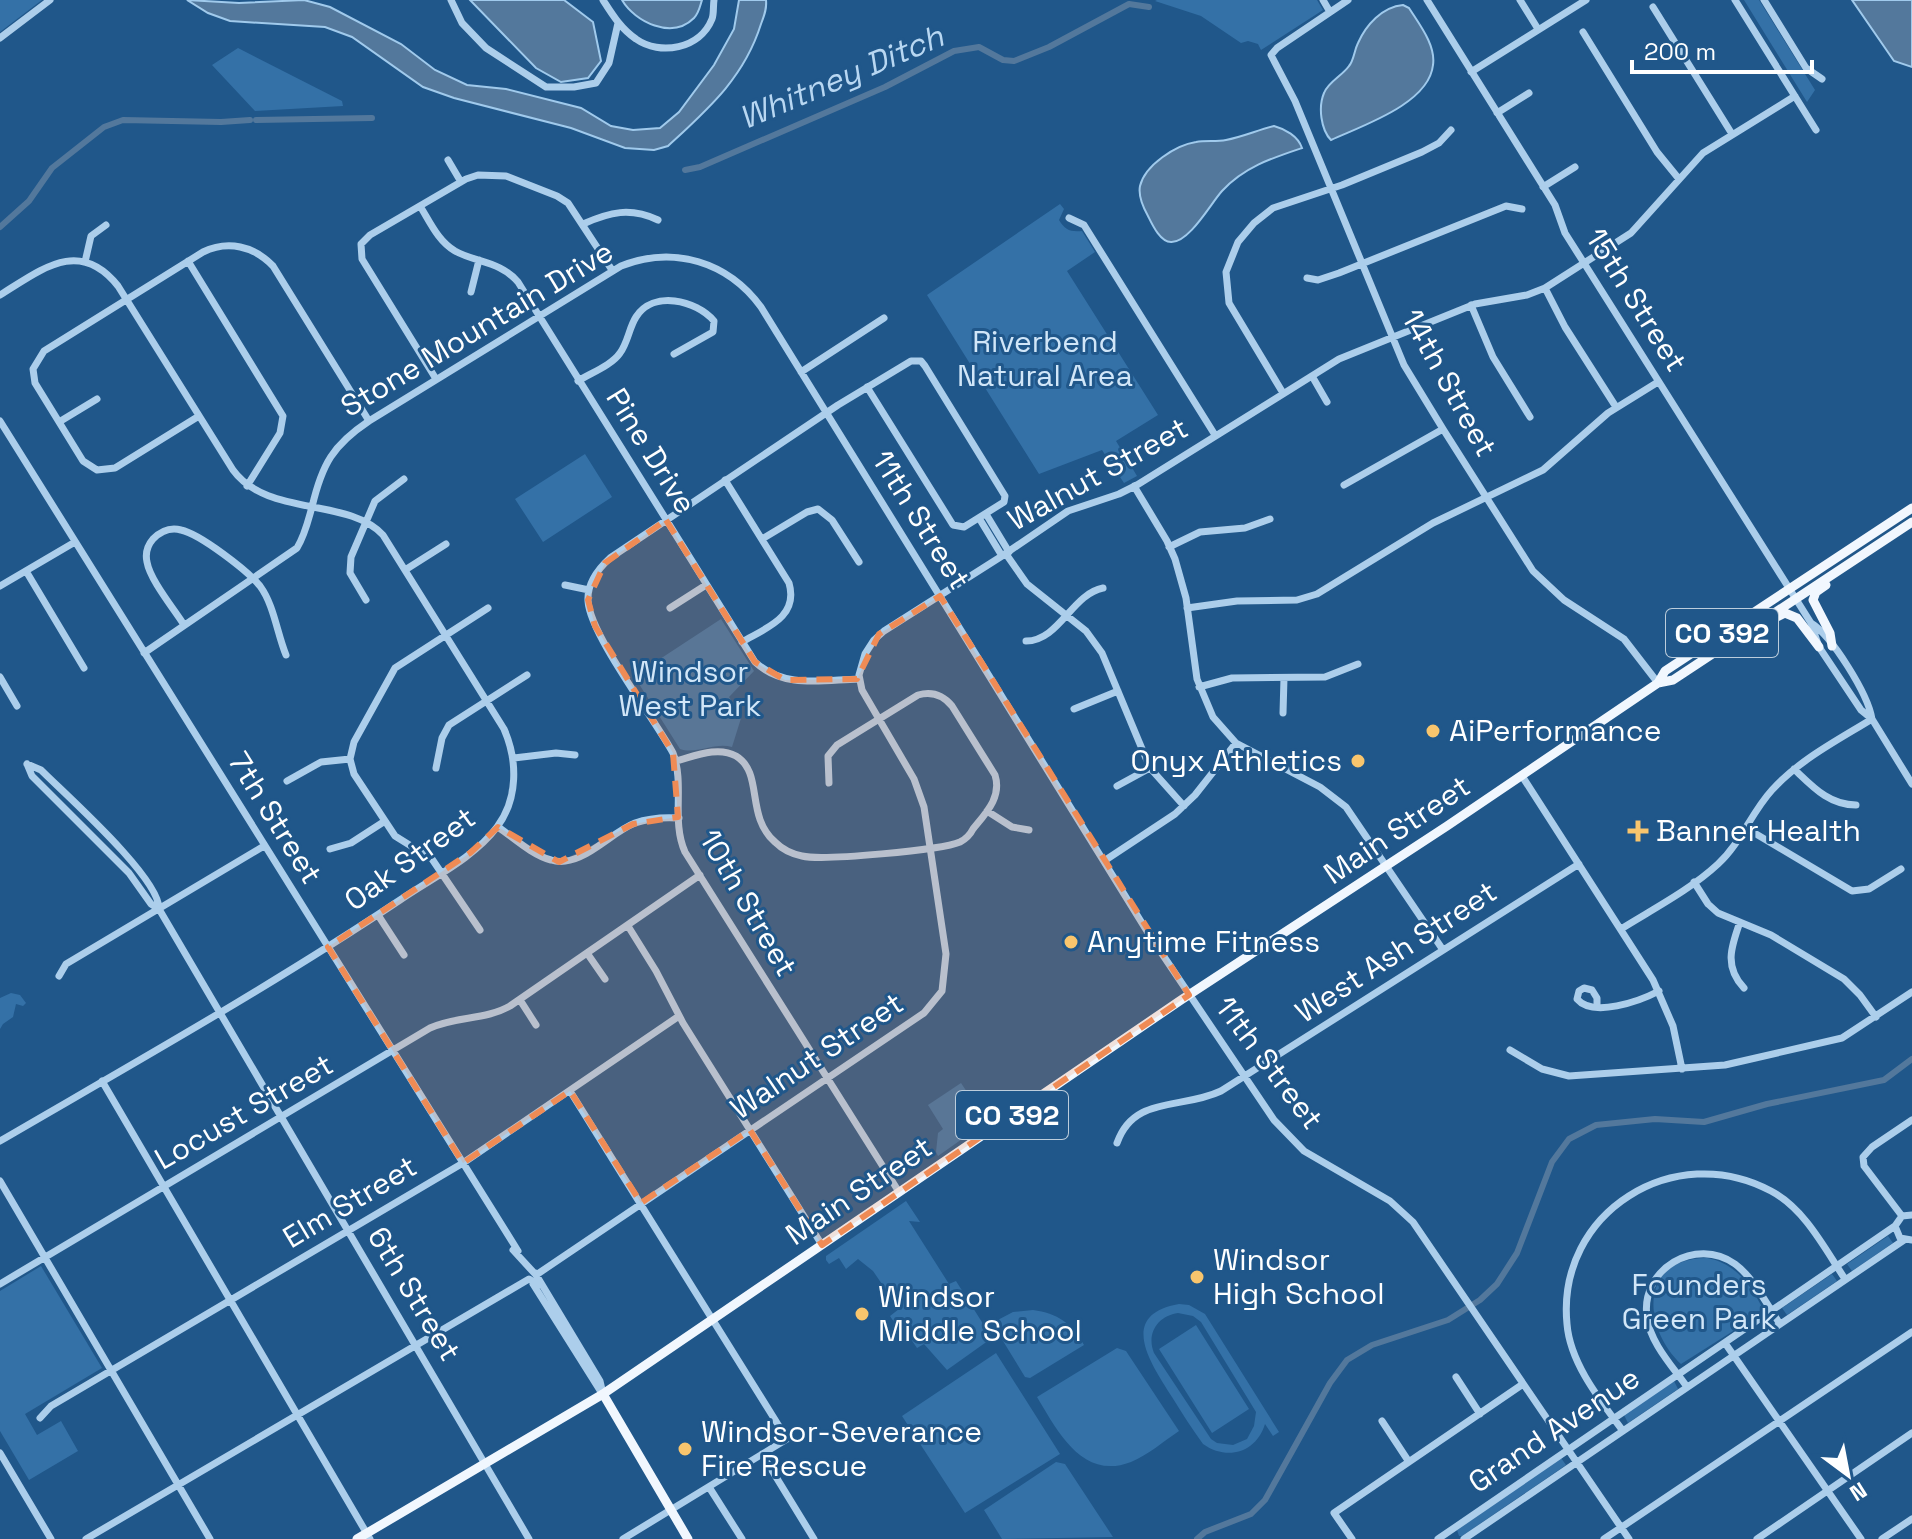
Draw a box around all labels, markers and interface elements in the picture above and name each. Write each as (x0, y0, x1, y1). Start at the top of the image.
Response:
water label: Whitney Ditch (733, 15, 951, 138)
scale bar (1632, 24, 1812, 74)
text: 200 m (1644, 36, 1716, 67)
street label: 15th Street (1577, 221, 1696, 379)
street label: Stone Mountain Drive (333, 232, 620, 425)
street label: 14th Street (1393, 302, 1506, 463)
park label: Riverbend Natural Area (957, 322, 1133, 395)
street label: Pine Drive (597, 381, 705, 521)
street label: Walnut Street (1001, 408, 1195, 539)
street label: 11th Street (863, 443, 979, 596)
road number: CO 392 (1666, 609, 1778, 657)
park label: Windsor West Park (619, 652, 761, 725)
place label: AiPerformance (1449, 711, 1661, 750)
marker: AiPerformance (1424, 722, 1442, 740)
place label: Onyx Athletics (1130, 741, 1342, 780)
street label: 7th Street (220, 744, 331, 891)
marker: Onyx Athletics (1349, 752, 1367, 770)
street label: Main Street (1316, 766, 1477, 893)
street label: Oak Street (336, 798, 483, 919)
place label: Banner Health (1656, 811, 1861, 850)
marker: Banner Health (1627, 820, 1649, 842)
street label: 10th Street (691, 822, 806, 983)
street label: West Ash Street (1288, 872, 1504, 1031)
place label: Anytime Fitness (1087, 922, 1320, 961)
marker: Anytime Fitness (1062, 933, 1080, 951)
street label: Walnut Street (723, 983, 911, 1128)
street label: 11th Street (1207, 988, 1332, 1137)
street label: Locust Street (147, 1045, 340, 1178)
road number: CO 392 (956, 1091, 1068, 1139)
street label: Main Street (778, 1127, 939, 1254)
street label: Elm Street (276, 1146, 424, 1257)
street label: 6th Street (359, 1219, 470, 1368)
place label: Windsor High School (1213, 1240, 1385, 1313)
park label: Founders Green Park (1622, 1265, 1776, 1338)
marker: Windsor High School (1188, 1268, 1206, 1286)
place label: Windsor Middle School (878, 1277, 1082, 1350)
marker: Windsor Middle School (853, 1305, 871, 1323)
street label: Grand Avenue (1460, 1358, 1647, 1501)
place label: Windsor-Severance Fire Rescue (701, 1412, 982, 1485)
north arrow (1808, 1435, 1888, 1515)
marker: Windsor-Severance Fire Rescue (676, 1440, 694, 1458)
text: N (1845, 1476, 1872, 1508)

